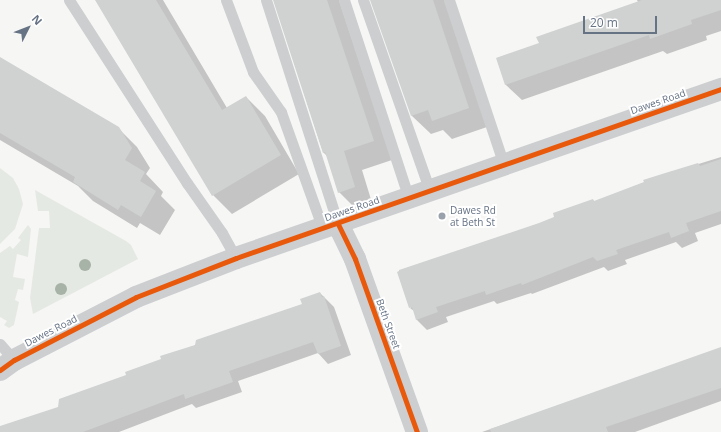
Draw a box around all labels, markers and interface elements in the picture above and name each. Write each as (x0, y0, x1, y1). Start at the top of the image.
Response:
north arrow (8, 8, 48, 48)
scale bar (585, 8, 659, 34)
text: N (29, 11, 46, 28)
text: 20 m (590, 14, 618, 31)
street label: Dawes Road (629, 87, 687, 117)
street label: Dawes Road (323, 194, 381, 224)
place label: Dawes Rd at Beth St (450, 204, 496, 228)
marker: Dawes Rd at Beth St (437, 211, 447, 221)
street label: Beth Street (373, 297, 403, 351)
street label: Dawes Road (23, 313, 79, 349)

